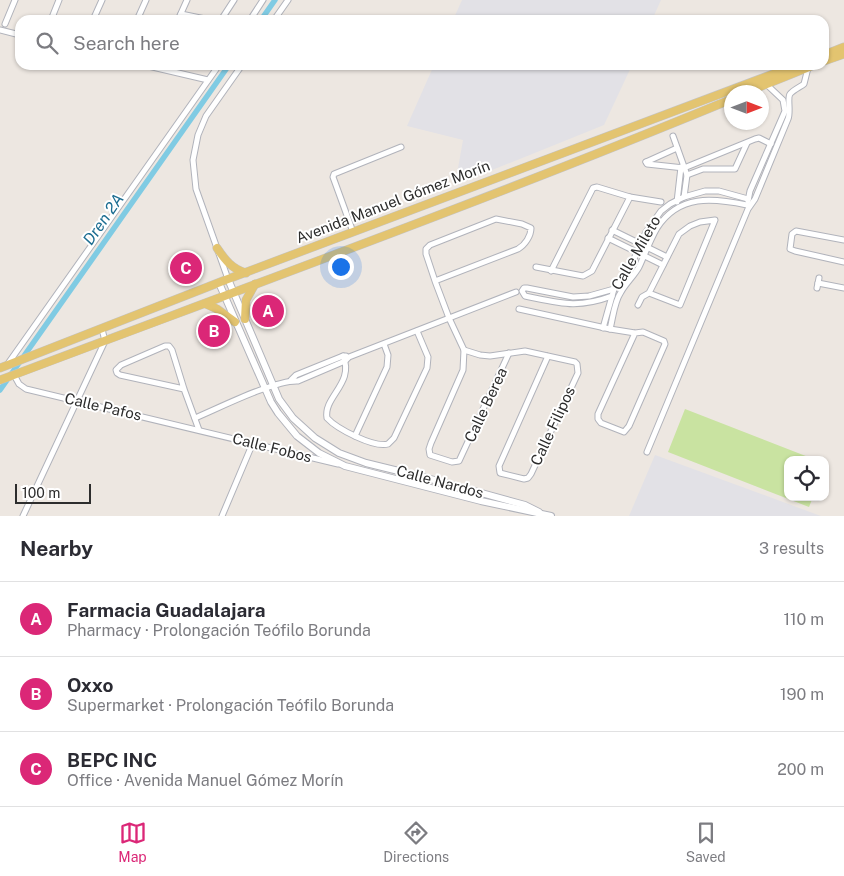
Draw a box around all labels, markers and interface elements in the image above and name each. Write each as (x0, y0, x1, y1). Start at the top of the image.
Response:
search box (15, 15, 829, 70)
icon: search (33, 29, 61, 57)
text: Search here (73, 32, 180, 54)
north arrow (724, 85, 769, 130)
street label: Avenida Manuel Gómez Morín (294, 157, 492, 246)
water label: Dren 2A (79, 190, 128, 249)
street label: Calle Mileto (608, 213, 664, 293)
pin: C (170, 249, 202, 287)
your location (328, 254, 354, 280)
pin: A (252, 292, 284, 330)
pin: B (198, 312, 230, 350)
street label: Calle Berea (461, 365, 510, 445)
street label: Calle Filipos (527, 384, 578, 468)
street label: Calle Pafos (63, 389, 143, 424)
street label: Calle Fobos (231, 429, 314, 466)
map controls (784, 456, 829, 501)
button: locate (784, 456, 829, 501)
street label: Calle Nardos (395, 462, 485, 501)
scale bar (15, 481, 91, 504)
text: 100 m (22, 485, 60, 501)
text: Nearby (20, 536, 93, 561)
text: 3 results (759, 539, 824, 558)
text: Farmacia Guadalajara (67, 599, 266, 621)
text: A (30, 610, 42, 629)
text: 110 m (783, 610, 824, 629)
text: Pharmacy · Prolongación Teófilo Borunda (67, 621, 371, 640)
text: Oxxo (67, 674, 113, 696)
text: B (31, 685, 41, 704)
text: 190 m (780, 685, 824, 704)
text: Supermarket · Prolongación Teófilo Borunda (67, 696, 394, 715)
text: BEPC INC (67, 749, 157, 771)
text: C (30, 760, 42, 779)
text: 200 m (777, 760, 824, 779)
text: Office · Avenida Manuel Gómez Morín (67, 771, 344, 790)
tab: Map (118, 819, 147, 865)
tab: Directions (383, 819, 449, 865)
tab: Saved (686, 819, 726, 865)

